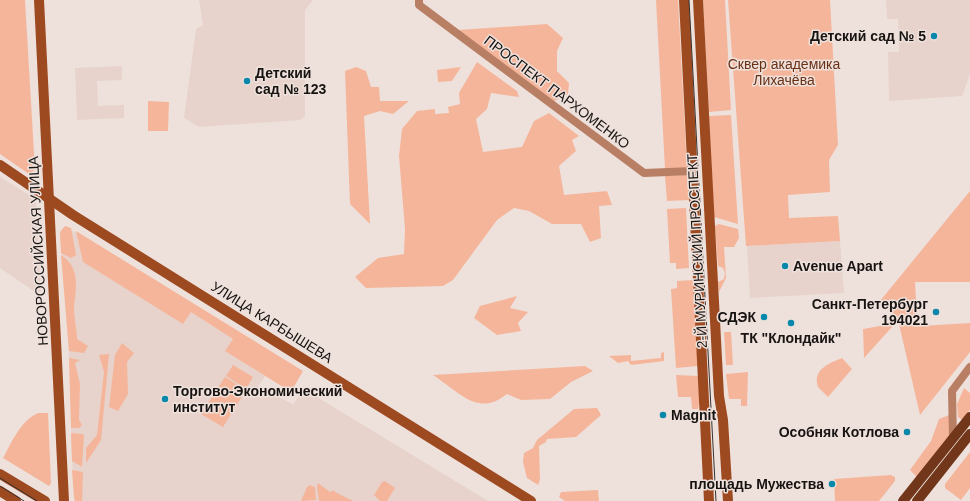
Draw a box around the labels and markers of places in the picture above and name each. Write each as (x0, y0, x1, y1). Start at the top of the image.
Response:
place label: Детский сад № 5 (810, 28, 926, 44)
marker: Детский сад № 5 (929, 31, 939, 41)
place label: Детский сад № 123 (255, 65, 327, 97)
marker: Детский сад № 123 (242, 76, 252, 86)
place label: Avenue Apart (793, 258, 883, 274)
marker: Avenue Apart (780, 261, 790, 271)
place label: Санкт-Петербург 194021 (812, 296, 928, 328)
marker: Санкт-Петербург 194021 (931, 307, 941, 317)
place label: СДЭК (718, 309, 756, 325)
marker: СДЭК (759, 312, 769, 322)
marker: ТК "Клондайк" (786, 318, 796, 328)
place label: ТК "Клондайк" (741, 330, 841, 346)
place label: Торгово-Экономический институт (173, 383, 342, 415)
marker: Торгово-Экономический институт (160, 394, 170, 404)
place label: Magnit (671, 407, 716, 423)
marker: Magnit (658, 410, 668, 420)
place label: Особняк Котлова (779, 424, 899, 440)
marker: Особняк Котлова (902, 427, 912, 437)
place label: площадь Мужества (689, 476, 824, 492)
marker: площадь Мужества (827, 479, 837, 489)

